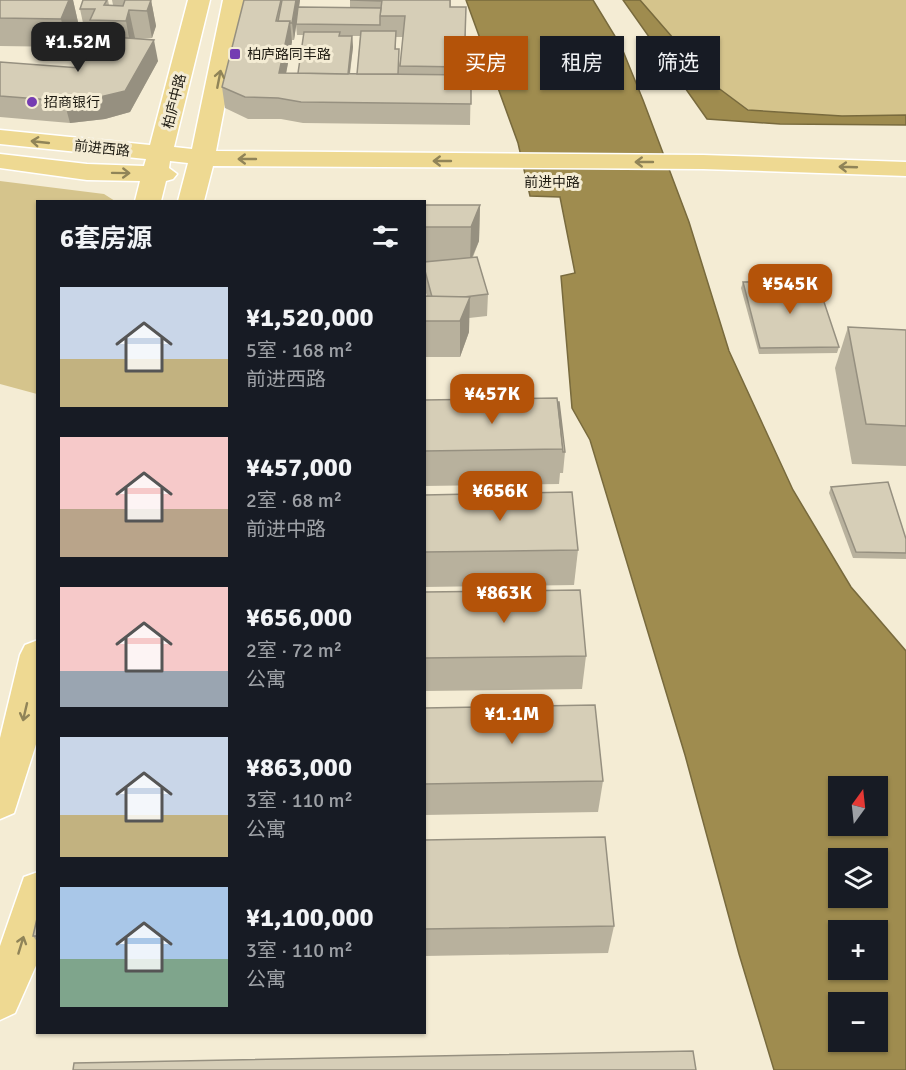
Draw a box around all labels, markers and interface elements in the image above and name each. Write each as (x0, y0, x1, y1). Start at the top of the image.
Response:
pin: ¥1.52M (29, 22, 127, 73)
text: ¥1.52M (45, 29, 111, 54)
chip: 买房 (444, 36, 528, 90)
chip: 租房 (540, 36, 624, 90)
chip: 筛选 (636, 36, 720, 90)
place label: 柏庐路同丰路 (247, 46, 331, 63)
marker: 柏庐路同丰路 (228, 47, 242, 61)
one-way arrow (214, 70, 225, 90)
street label: 柏庐中路 (159, 72, 190, 130)
place label: 招商银行 (44, 94, 100, 111)
marker: 招商银行 (25, 95, 39, 109)
one-way arrow (31, 136, 51, 147)
street label: 前进西路 (73, 137, 131, 160)
one-way arrow (238, 153, 258, 165)
one-way arrow (433, 155, 453, 167)
one-way arrow (635, 156, 655, 168)
one-way arrow (838, 162, 858, 173)
one-way arrow (110, 167, 130, 179)
street label: 前进中路 (524, 174, 580, 191)
icon: filters (369, 220, 402, 253)
text: 6套房源 (60, 223, 152, 255)
pin: ¥545K (748, 264, 832, 315)
text: ¥545K (762, 271, 818, 296)
text: ¥1,520,000 (246, 302, 374, 334)
icon: home (108, 311, 180, 383)
text: 5室 · 168 m² (246, 338, 353, 363)
text: 前进西路 (246, 367, 326, 392)
pin: ¥457K (450, 374, 534, 425)
text: ¥457K (464, 381, 520, 406)
text: ¥457,000 (246, 452, 352, 484)
icon: home (108, 461, 180, 533)
pin: ¥656K (458, 471, 542, 522)
text: ¥656K (472, 478, 528, 503)
text: 2室 · 68 m² (246, 488, 342, 513)
text: 前进中路 (246, 517, 326, 542)
pin: ¥863K (462, 573, 546, 624)
text: ¥863K (476, 580, 532, 605)
text: ¥656,000 (246, 602, 352, 634)
icon: home (108, 611, 180, 683)
text: 2室 · 72 m² (246, 638, 342, 663)
text: 公寓 (246, 667, 286, 692)
pin: ¥1.1M (470, 694, 554, 745)
text: ¥1.1M (485, 701, 539, 726)
one-way arrow (18, 702, 30, 721)
text: ¥863,000 (246, 752, 352, 784)
icon: home (108, 761, 180, 833)
north arrow (828, 776, 888, 836)
map controls (828, 776, 888, 1052)
text: 3室 · 110 m² (246, 788, 353, 813)
text: 公寓 (246, 817, 286, 842)
button: layers (828, 848, 888, 908)
text: ¥1,100,000 (246, 902, 374, 934)
icon: home (108, 911, 180, 983)
button: + (828, 920, 888, 980)
one-way arrow (16, 936, 27, 955)
text: 3室 · 110 m² (246, 938, 353, 963)
text: 公寓 (246, 967, 286, 992)
button: − (828, 992, 888, 1052)

